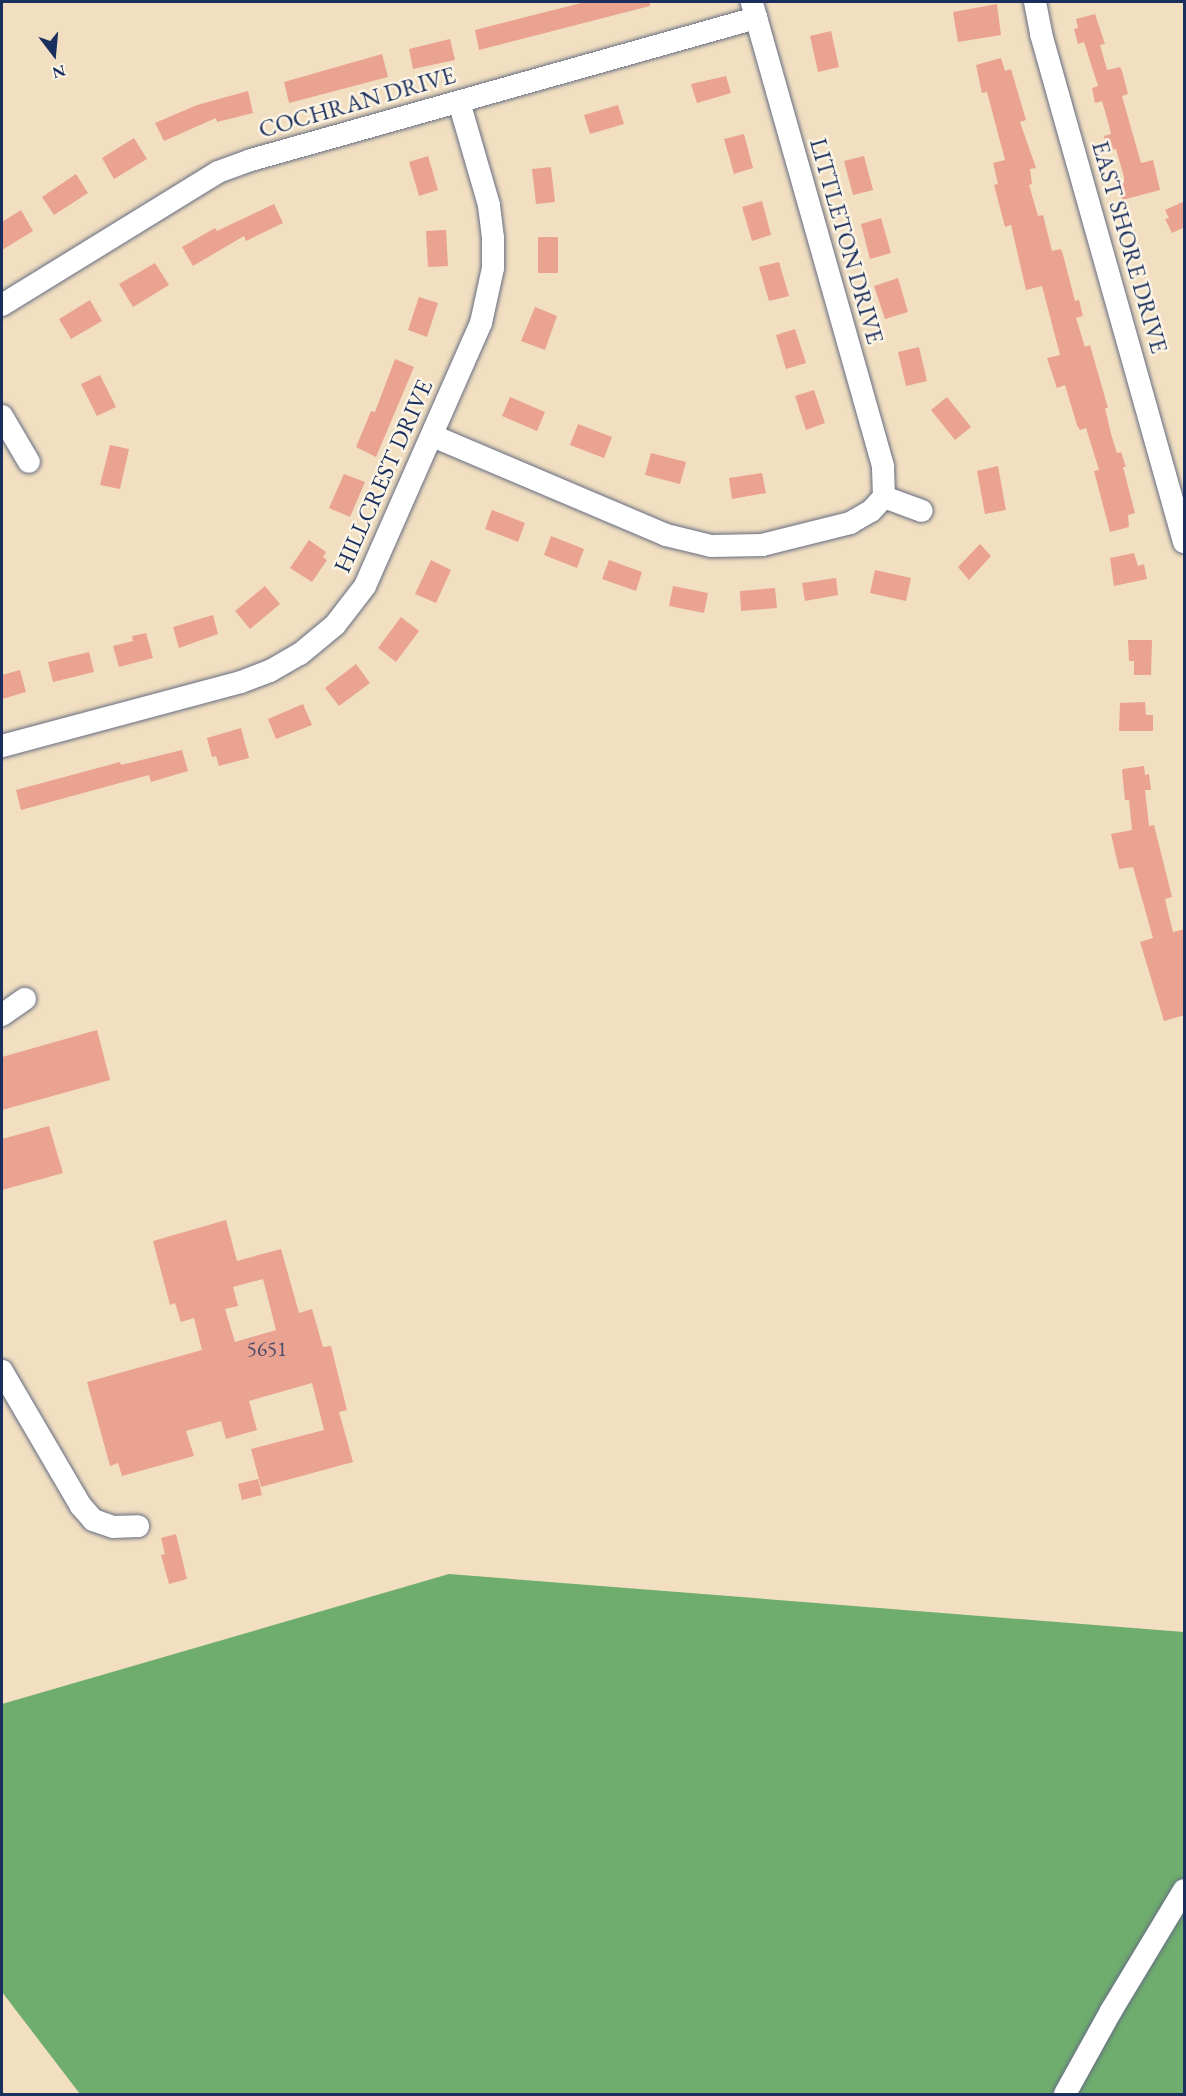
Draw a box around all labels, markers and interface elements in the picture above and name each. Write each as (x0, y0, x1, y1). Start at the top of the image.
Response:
north arrow (24, 24, 84, 84)
text: N (50, 60, 68, 84)
street label: COCHRAN DRIVE (255, 60, 459, 144)
street label: LITTLETON DRIVE (804, 135, 890, 347)
street label: EAST SHORE DRIVE (1086, 137, 1174, 357)
street label: HILLCREST DRIVE (327, 375, 439, 577)
house number: 5651 (247, 1336, 287, 1362)

